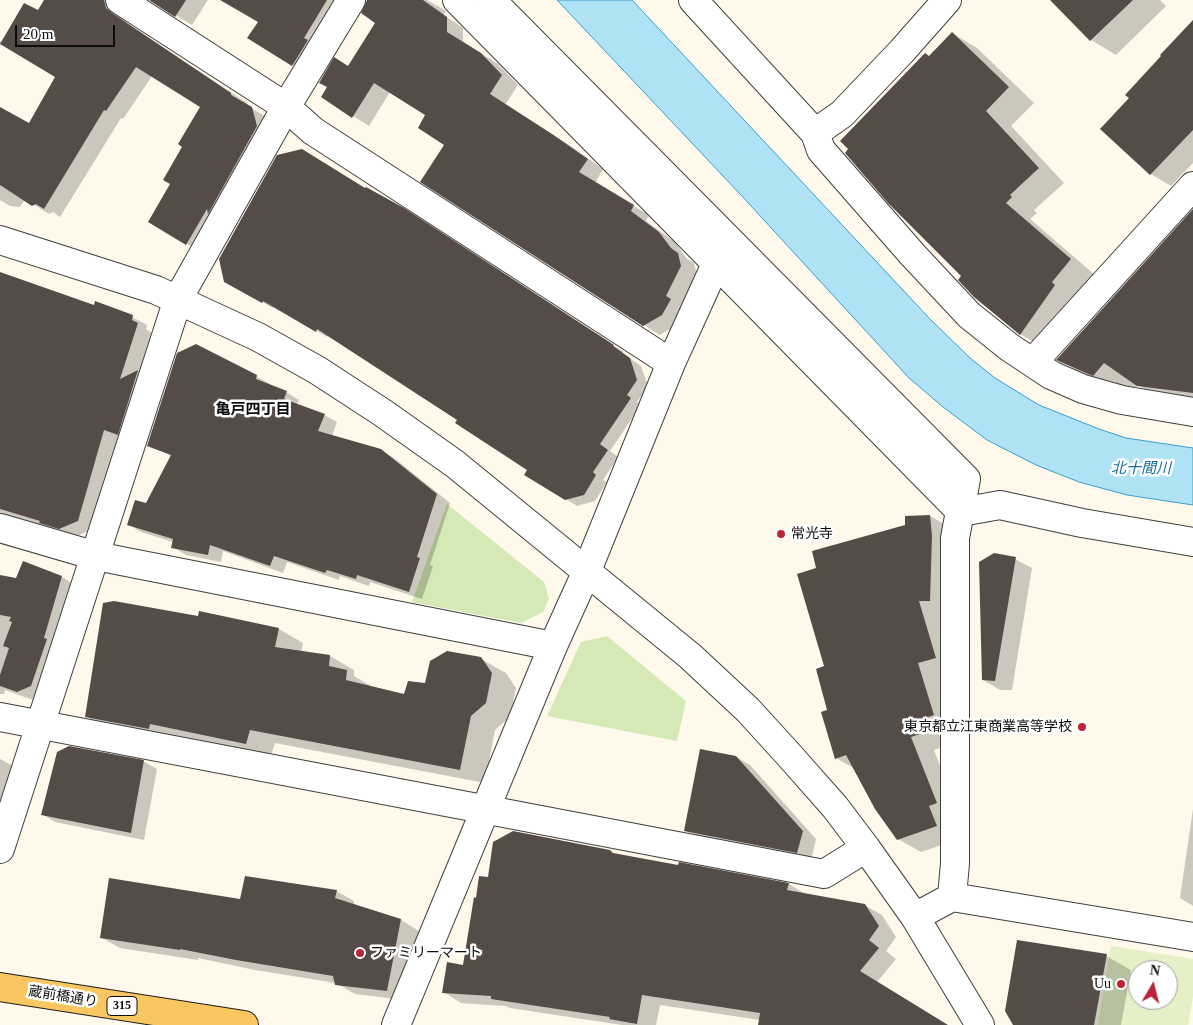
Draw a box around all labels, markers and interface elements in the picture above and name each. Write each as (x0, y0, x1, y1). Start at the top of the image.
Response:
scale bar (18, 15, 118, 47)
text: 20 m (23, 26, 53, 42)
district label: 亀戸四丁目 (216, 401, 290, 419)
water label: 北十間川 (1111, 460, 1171, 478)
place label: 常光寺 (791, 526, 833, 542)
marker: 常光寺 (775, 528, 787, 540)
place label: 東京都立江東商業高等学校 (904, 719, 1072, 735)
marker: 東京都立江東商業高等学校 (1076, 721, 1088, 733)
place label: ファミリーマート (370, 945, 482, 961)
marker: ファミリーマート (354, 947, 366, 959)
north arrow (1128, 960, 1178, 1010)
text: N (1149, 963, 1161, 979)
place label: Uu (1094, 976, 1111, 992)
marker: Uu (1115, 978, 1127, 990)
street label: 蔵前橋通り (27, 983, 99, 1011)
road number: 315 (107, 996, 137, 1016)

